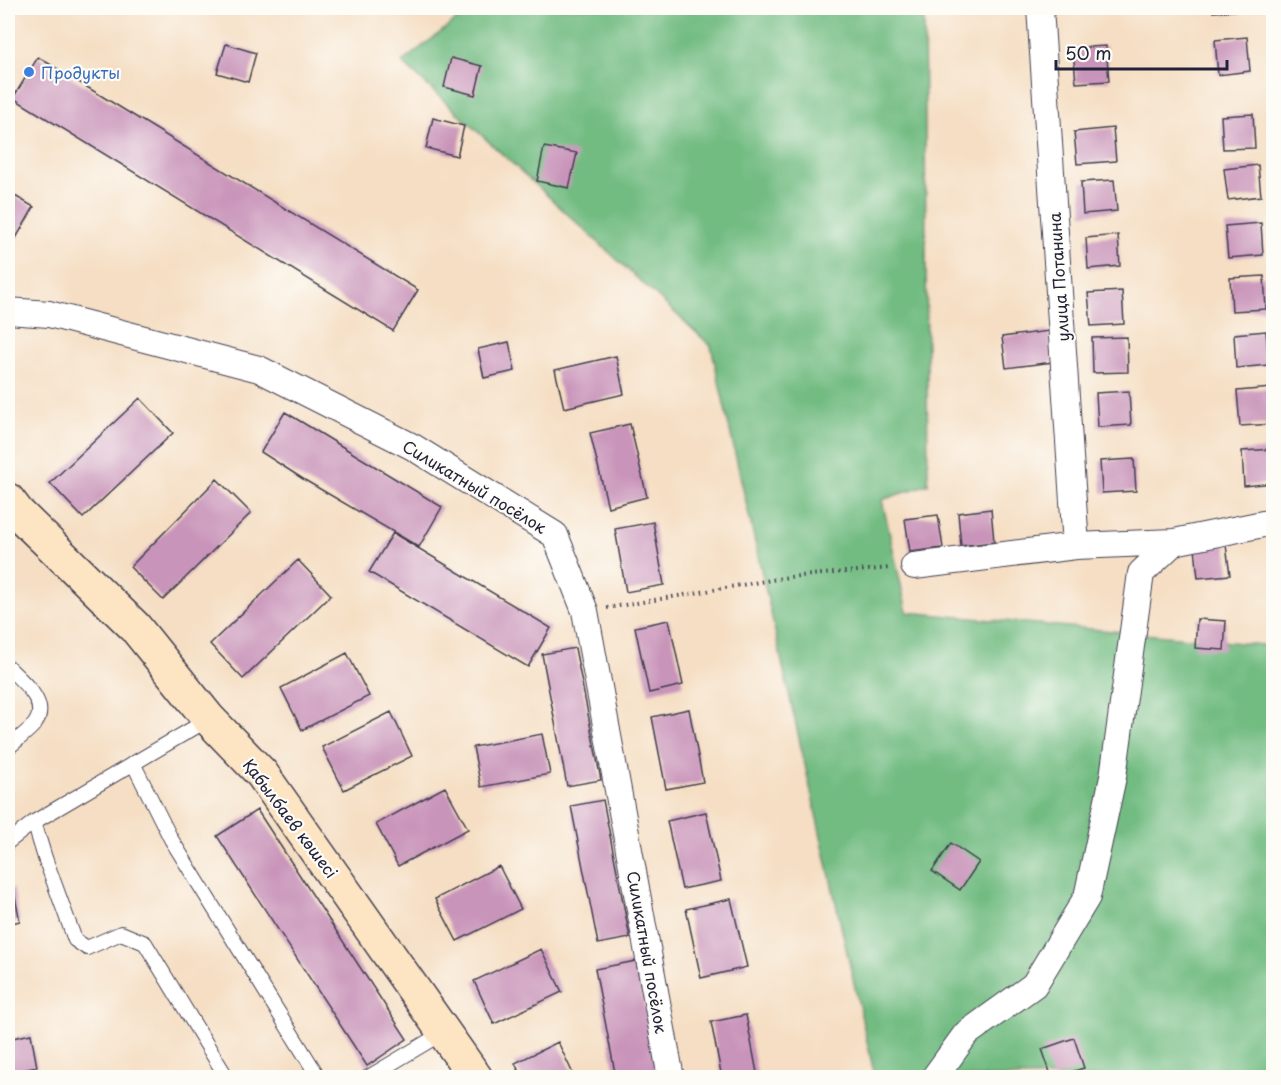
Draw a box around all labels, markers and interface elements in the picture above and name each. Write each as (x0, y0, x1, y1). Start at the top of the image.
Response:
scale bar (1056, 33, 1227, 71)
text: 50 m (1065, 39, 1112, 66)
place label: Продукты (41, 60, 120, 84)
marker: Продукты (22, 65, 36, 79)
street label: улица Потанина (1042, 212, 1074, 342)
street label: Силикатный посёлок (398, 433, 552, 539)
street label: Қабылбаев көшесі (238, 753, 344, 883)
street label: Силикатный посёлок (622, 869, 674, 1035)

